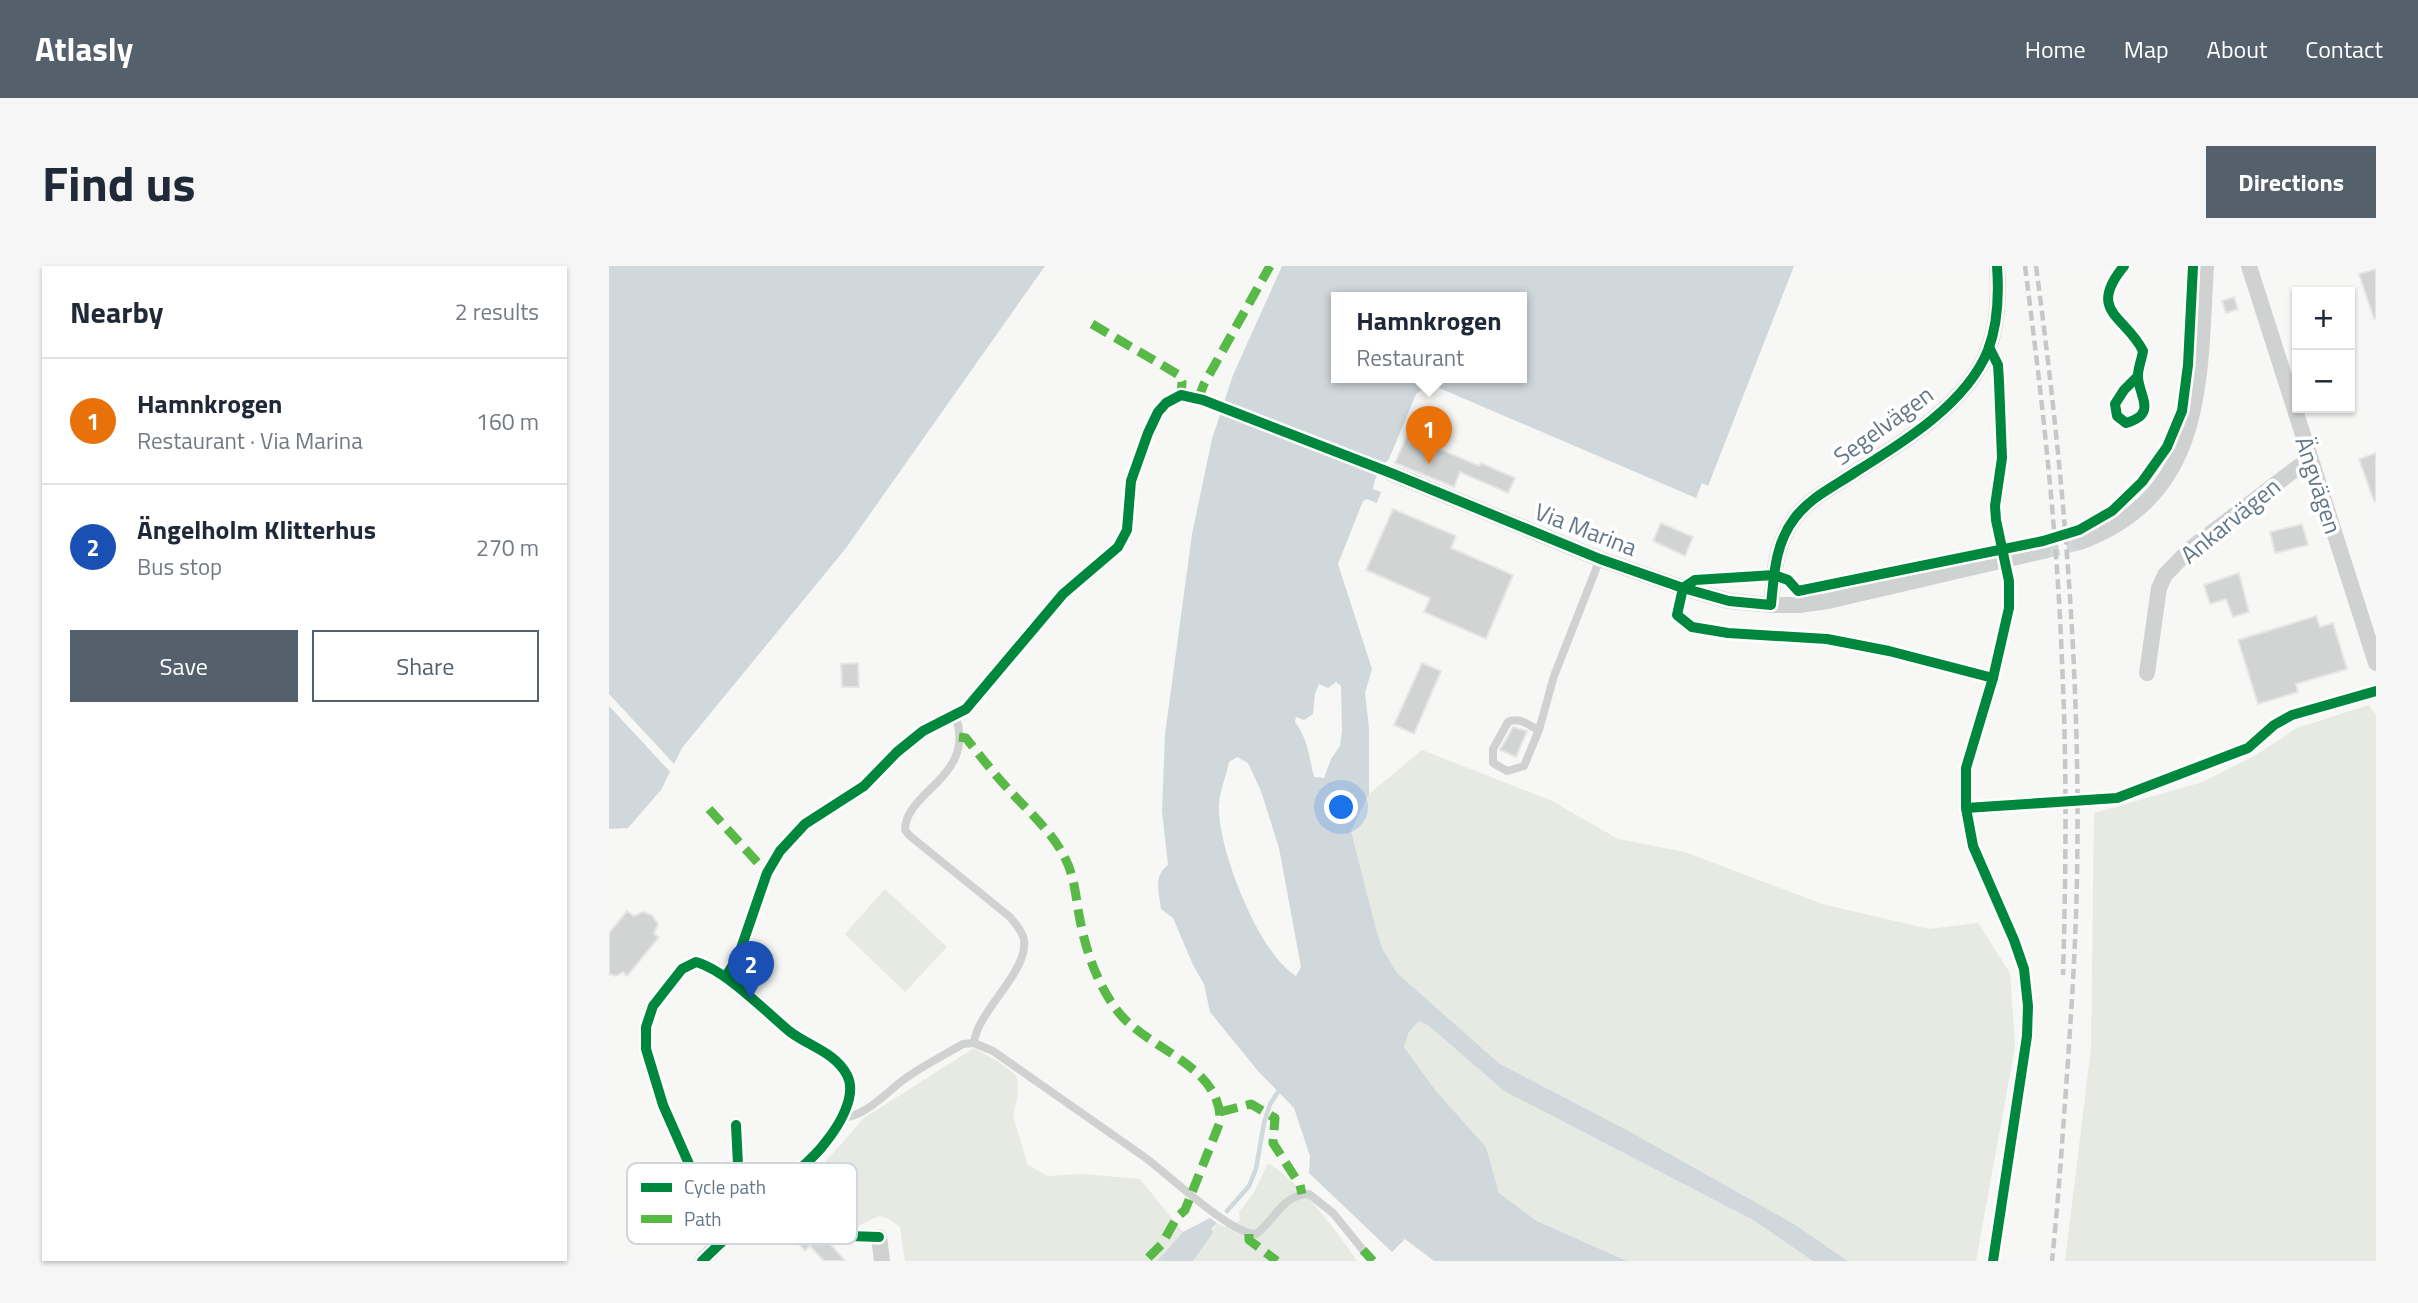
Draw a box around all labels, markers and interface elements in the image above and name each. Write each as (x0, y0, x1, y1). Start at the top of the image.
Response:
text: Atlasly (35, 24, 133, 74)
text: Home (2025, 31, 2086, 67)
text: Map (2124, 31, 2169, 67)
text: About (2207, 31, 2267, 67)
text: Contact (2305, 31, 2383, 67)
text: Find us (42, 145, 196, 220)
button: Directions (2206, 146, 2376, 218)
map controls (2292, 287, 2355, 413)
button: + (2292, 287, 2355, 350)
text: Nearby (70, 289, 163, 335)
popup (1331, 292, 1527, 383)
text: 2 results (455, 294, 539, 329)
text: Hamnkrogen (1356, 301, 1502, 340)
text: Restaurant (1356, 340, 1464, 375)
button: − (2292, 350, 2355, 413)
street label: Segelvägen (1826, 376, 1940, 474)
text: Hamnkrogen (137, 384, 283, 423)
text: 1 (87, 404, 99, 439)
text: 160 m (476, 404, 539, 439)
pin: 1 (1406, 406, 1452, 464)
text: Restaurant · Via Marina (137, 423, 363, 458)
street label: Ängvägen (2286, 432, 2352, 538)
street label: Ankarvägen (2172, 468, 2288, 572)
street label: Via Marina (1530, 493, 1642, 565)
text: Ängelholm Klitterhus (137, 510, 376, 549)
text: 2 (87, 530, 99, 565)
text: 270 m (476, 530, 539, 565)
text: Bus stop (137, 549, 222, 584)
button: Save (70, 630, 298, 702)
button: Share (312, 630, 539, 702)
your location (1324, 790, 1358, 824)
pin: 2 (728, 941, 774, 999)
legend (627, 1163, 857, 1244)
text: Cycle path (684, 1172, 766, 1201)
text: Path (684, 1204, 722, 1233)

